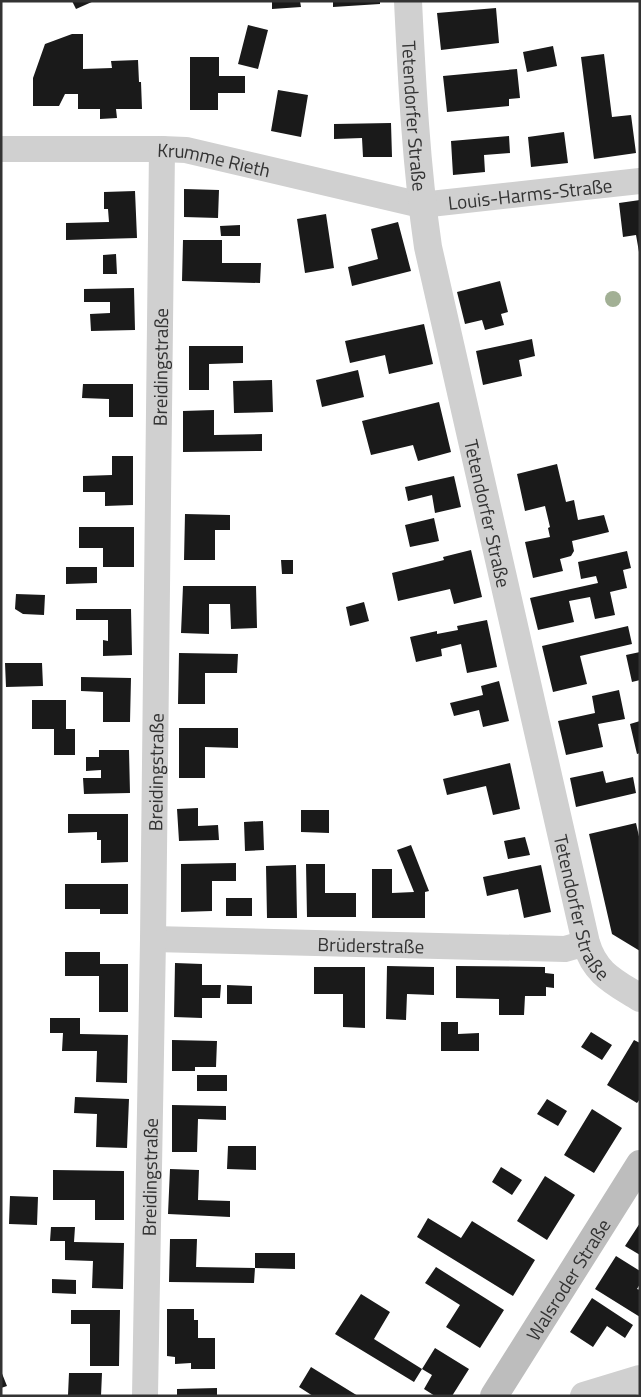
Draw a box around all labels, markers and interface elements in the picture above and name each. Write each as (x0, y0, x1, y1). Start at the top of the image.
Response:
street label: Tetendorfer Straße (395, 40, 435, 192)
street label: Krumme Rieth (157, 134, 274, 184)
street label: Louis-Harms-Straße (446, 170, 614, 216)
street label: Breidingstraße (144, 308, 175, 426)
street label: Tetendorfer Straße (458, 437, 519, 590)
street label: Breidingstraße (140, 713, 170, 831)
street label: Tetendorfer Straße (547, 831, 617, 987)
street label: Brüderstraße (317, 928, 425, 960)
street label: Breidingstraße (133, 1118, 164, 1236)
street label: Walsroder Straße (518, 1212, 617, 1346)

